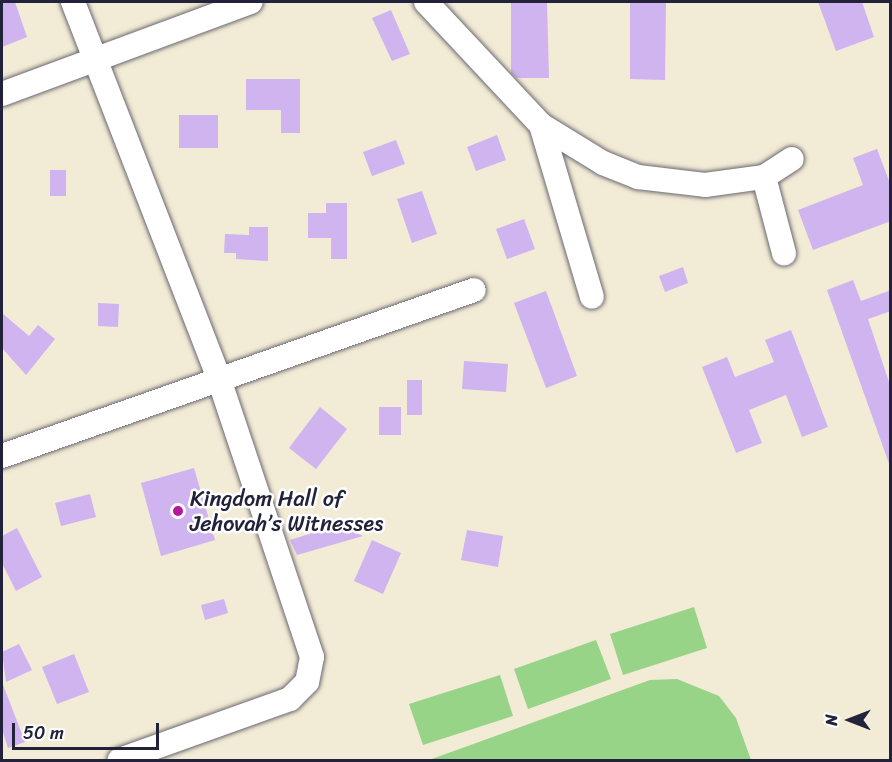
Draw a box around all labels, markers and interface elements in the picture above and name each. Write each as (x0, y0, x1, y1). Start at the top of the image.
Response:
place label: Kingdom Hall of Jehovah’s Witnesses (190, 485, 383, 536)
marker: Kingdom Hall of Jehovah’s Witnesses (171, 504, 185, 518)
north arrow (820, 690, 880, 750)
scale bar (15, 711, 162, 749)
text: N (817, 714, 846, 726)
text: 50 m (23, 717, 64, 749)

